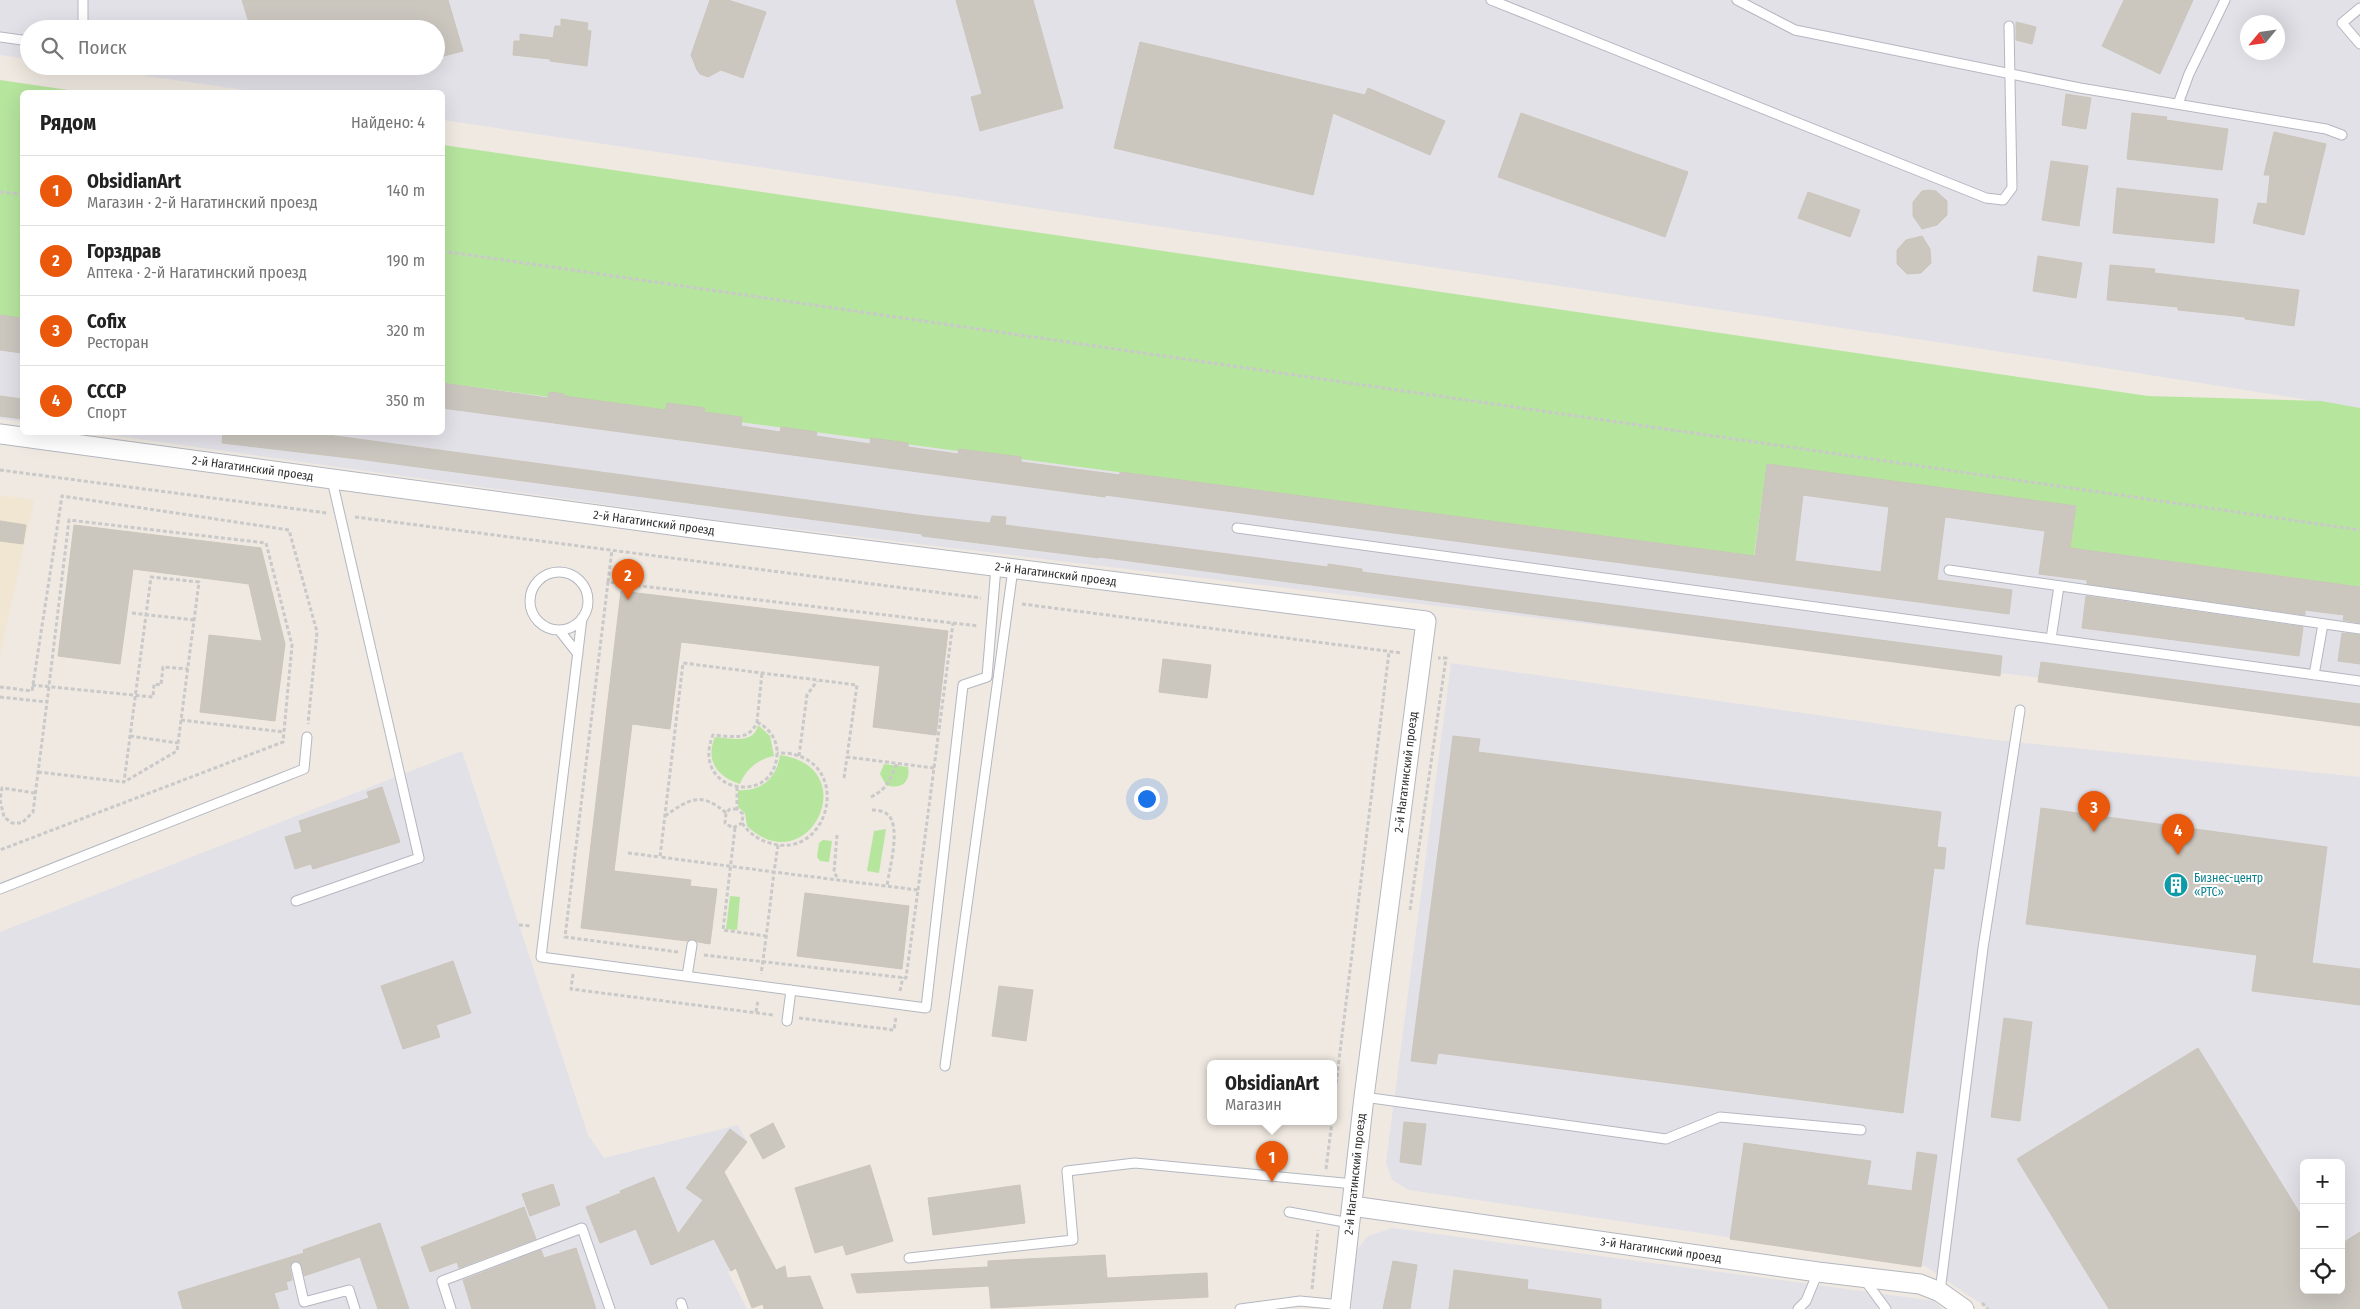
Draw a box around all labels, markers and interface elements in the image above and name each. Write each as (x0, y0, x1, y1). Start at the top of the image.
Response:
north arrow (2240, 15, 2285, 60)
search box (20, 20, 445, 75)
icon: search (38, 34, 66, 62)
text: Поиск (78, 36, 127, 59)
text: Рядом (40, 110, 96, 136)
text: Найдено: 4 (351, 113, 425, 132)
text: ObsidianArt (87, 170, 181, 193)
text: 1 (53, 181, 59, 200)
text: 140 m (387, 181, 425, 200)
text: Магазин · 2-й Нагатинский проезд (87, 193, 318, 212)
text: Горздрав (87, 240, 161, 263)
text: 2 (52, 251, 60, 270)
text: 190 m (387, 251, 425, 270)
text: Аптека · 2-й Нагатинский проезд (87, 263, 307, 282)
text: Cofix (87, 310, 126, 333)
text: 3 (52, 321, 60, 340)
text: 320 m (386, 321, 425, 340)
text: Ресторан (87, 333, 149, 352)
text: СССР (87, 380, 126, 403)
text: 4 (52, 391, 60, 410)
text: 350 m (386, 391, 425, 410)
text: Спорт (87, 403, 126, 422)
street label: 2-й Нагатинский проезд (191, 453, 314, 483)
street label: 2-й Нагатинский проезд (592, 508, 715, 538)
pin: 2 (612, 559, 644, 600)
street label: 2-й Нагатинский проезд (994, 559, 1117, 589)
street label: 2-й Нагатинский проезд (1392, 711, 1420, 833)
your location (1134, 786, 1160, 812)
pin: 3 (2078, 791, 2110, 832)
pin: 4 (2162, 814, 2194, 855)
place label: Бизнес-центр «РТС» (2194, 871, 2263, 899)
building icon: Бизнес-центр «РТС» (2163, 872, 2189, 898)
popup (1207, 1060, 1337, 1125)
text: ObsidianArt (1225, 1072, 1319, 1095)
text: Магазин (1225, 1095, 1282, 1114)
street label: 2-й Нагатинский проезд (1342, 1113, 1368, 1235)
pin: 1 (1256, 1141, 1288, 1182)
map controls (2300, 1159, 2345, 1294)
button: + (2300, 1159, 2345, 1204)
button: − (2300, 1204, 2345, 1249)
street label: 3-й Нагатинский проезд (1599, 1234, 1723, 1265)
button: locate (2300, 1249, 2345, 1294)

